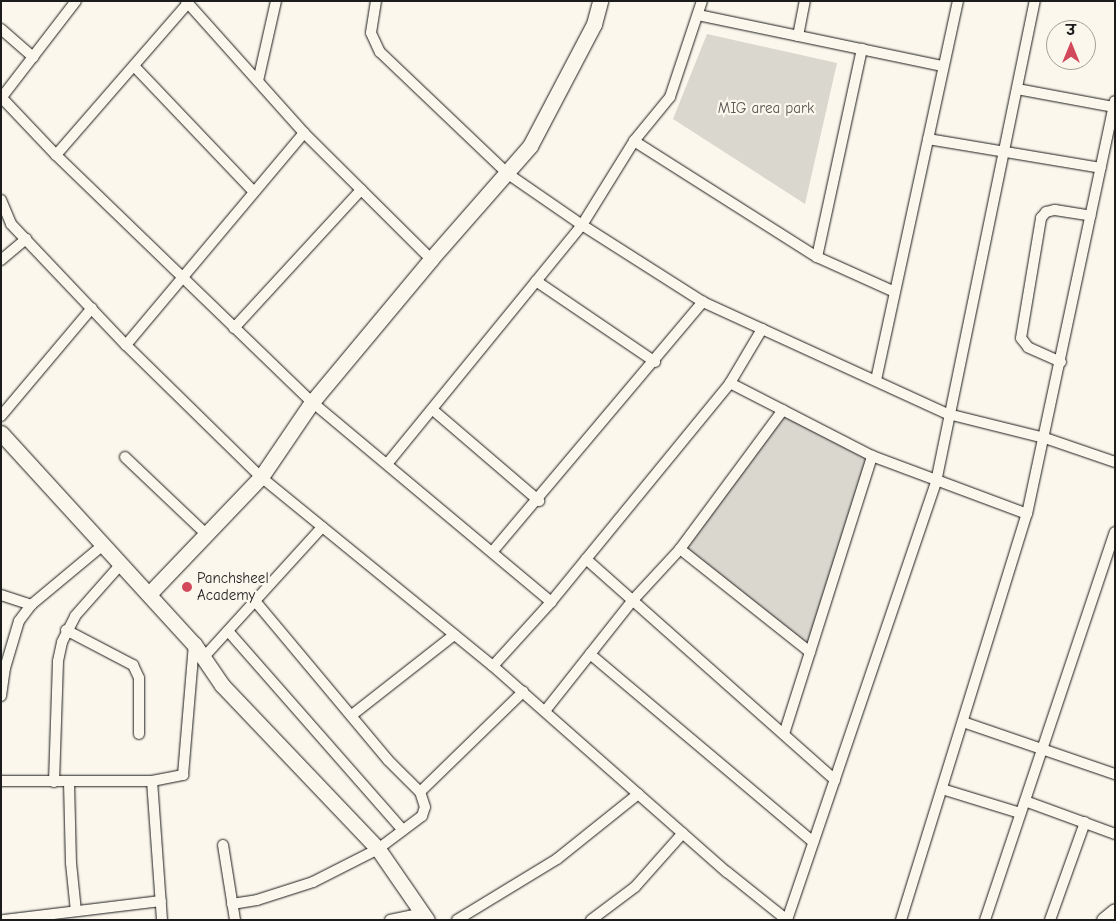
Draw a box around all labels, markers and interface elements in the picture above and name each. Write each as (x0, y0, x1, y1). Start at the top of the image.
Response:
north arrow (1046, 20, 1096, 70)
text: उ (1066, 22, 1076, 39)
park label: MIG area park (718, 100, 814, 118)
place label: Panchsheel Academy (197, 569, 269, 604)
marker: Panchsheel Academy (181, 581, 193, 593)

